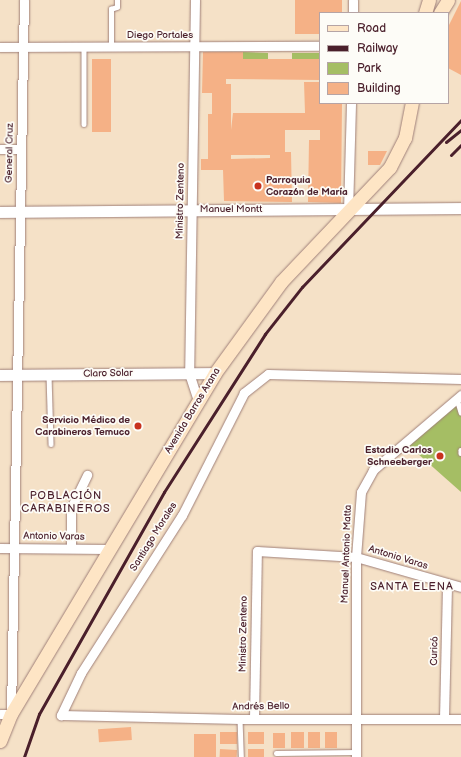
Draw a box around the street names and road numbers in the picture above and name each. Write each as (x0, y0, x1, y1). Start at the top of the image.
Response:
street label: Diego Portales (127, 30, 193, 42)
street label: General Cruz (3, 123, 17, 183)
street label: Ministro Zenteno (174, 163, 188, 239)
street label: Manuel Montt (200, 204, 262, 216)
street label: Avenida Barros Arana (163, 366, 223, 456)
street label: Claro Solar (83, 368, 133, 380)
street label: Santiago Morales (128, 500, 180, 574)
street label: Manuel Antonio Matta (339, 504, 355, 604)
street label: Antonio Varas (23, 530, 85, 544)
street label: Antonio Varas (367, 543, 429, 573)
street label: Ministro Zenteno (237, 596, 251, 672)
street label: Curicó (429, 636, 441, 666)
street label: Andrés Bello (232, 700, 290, 714)

